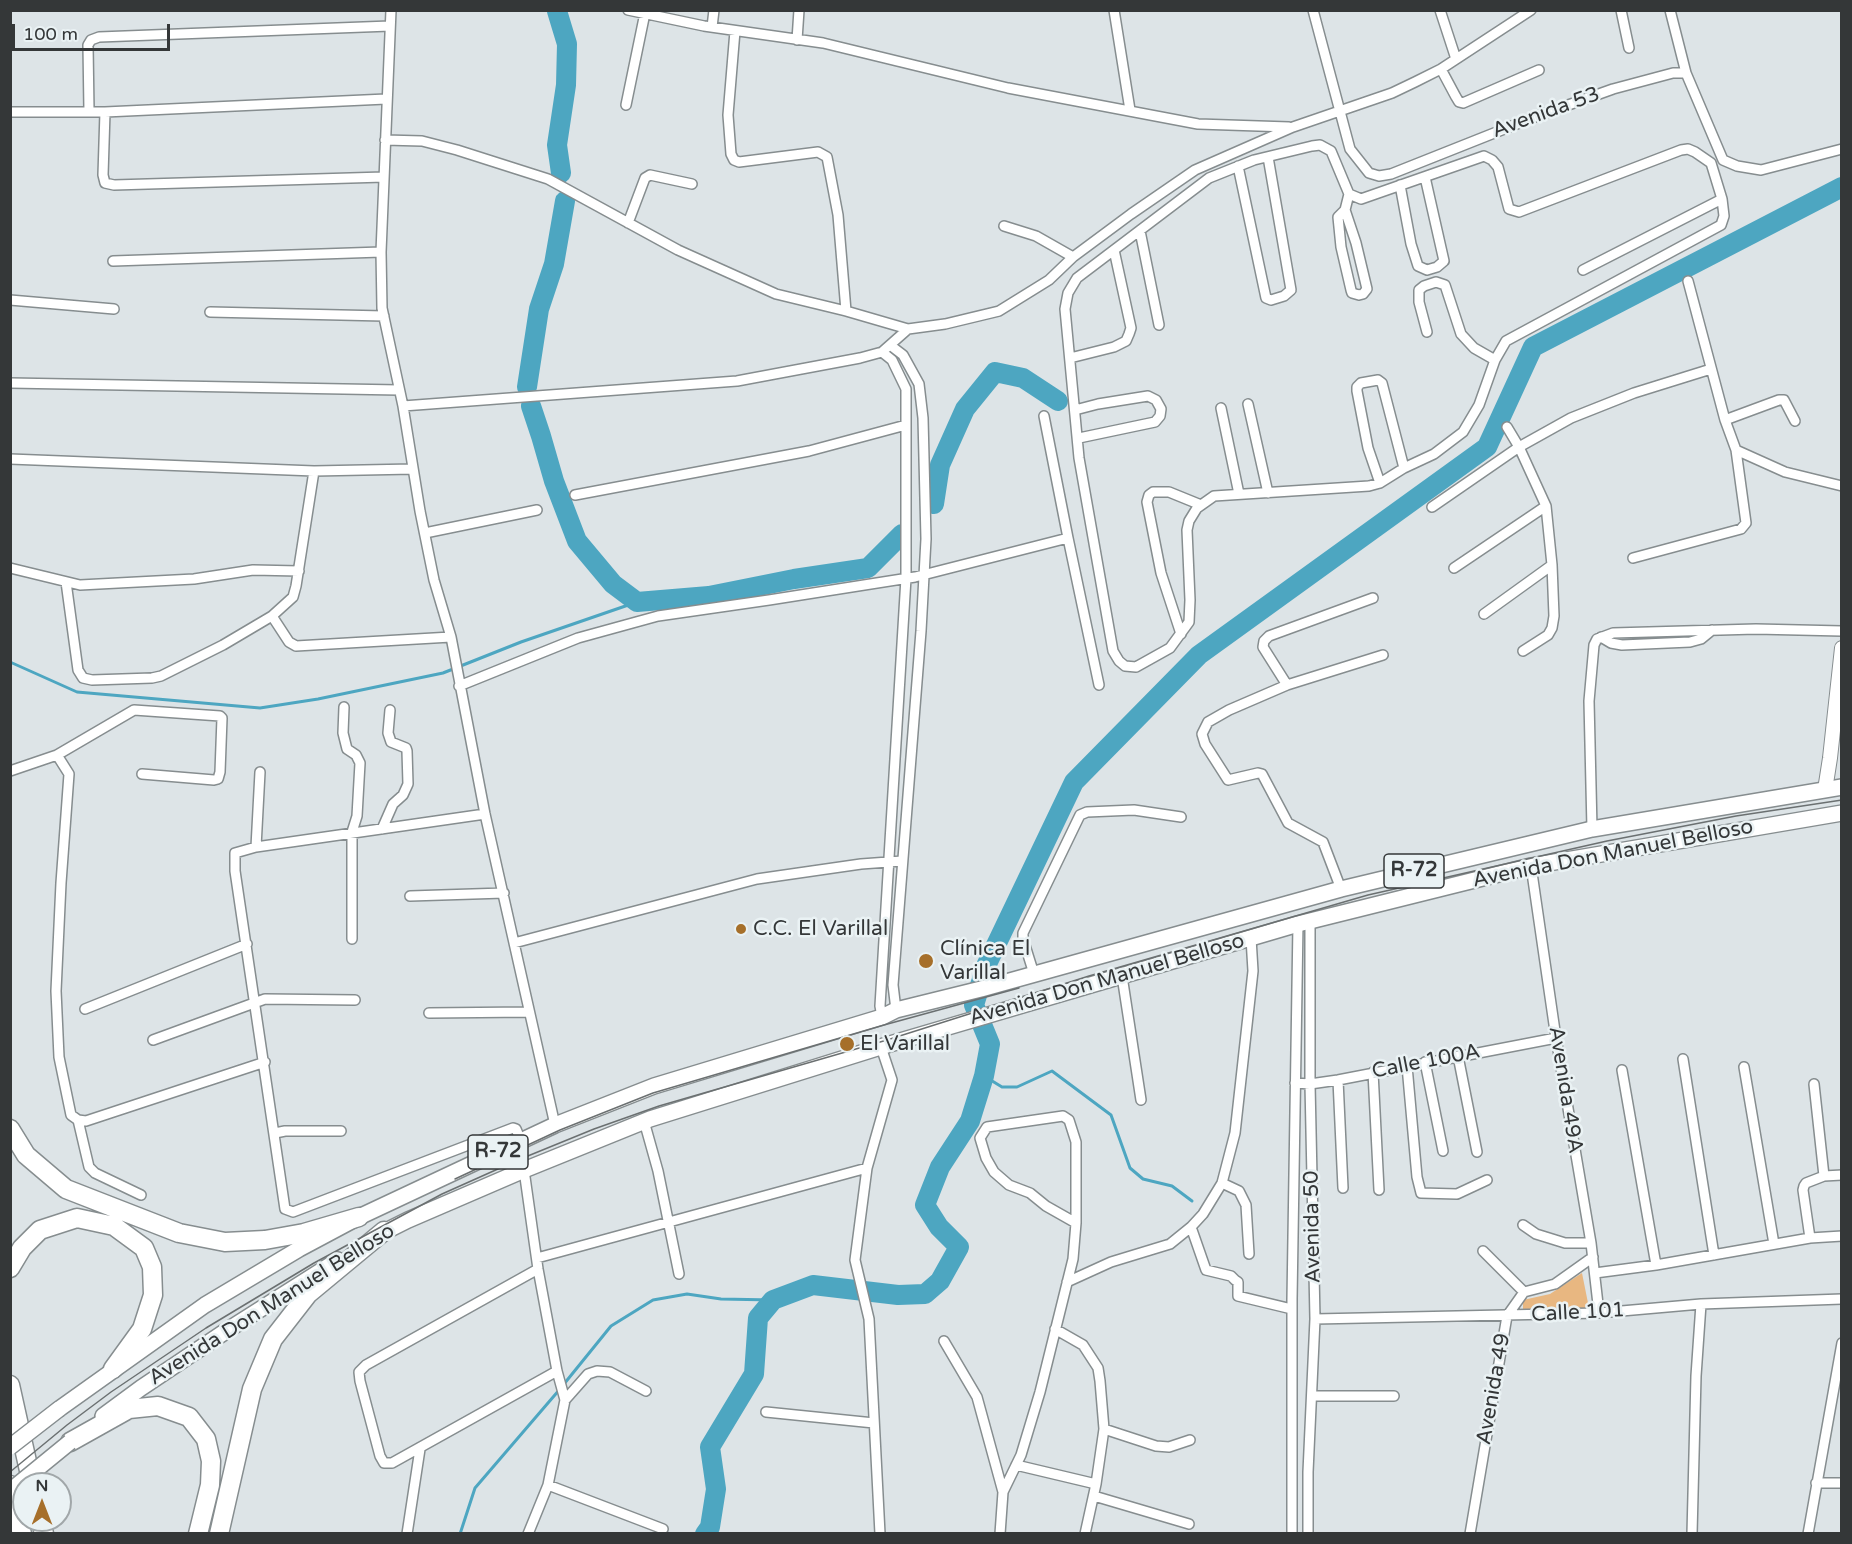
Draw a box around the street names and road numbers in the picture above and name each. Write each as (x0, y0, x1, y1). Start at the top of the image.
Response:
street label: Avenida 53 (1489, 82, 1603, 144)
street label: Avenida Don Manuel Belloso (1471, 814, 1755, 894)
road number: R-72 (1384, 854, 1444, 888)
street label: Avenida Don Manuel Belloso (966, 929, 1248, 1031)
street label: Avenida 49A (1543, 1025, 1587, 1155)
street label: Calle 100A (1370, 1039, 1482, 1085)
road number: R-72 (468, 1135, 528, 1169)
street label: Avenida 50 (1299, 1170, 1327, 1284)
street label: Avenida Don Manuel Belloso (144, 1219, 400, 1391)
street label: Calle 101 (1531, 1298, 1625, 1328)
street label: Avenida 49 (1472, 1331, 1516, 1447)

